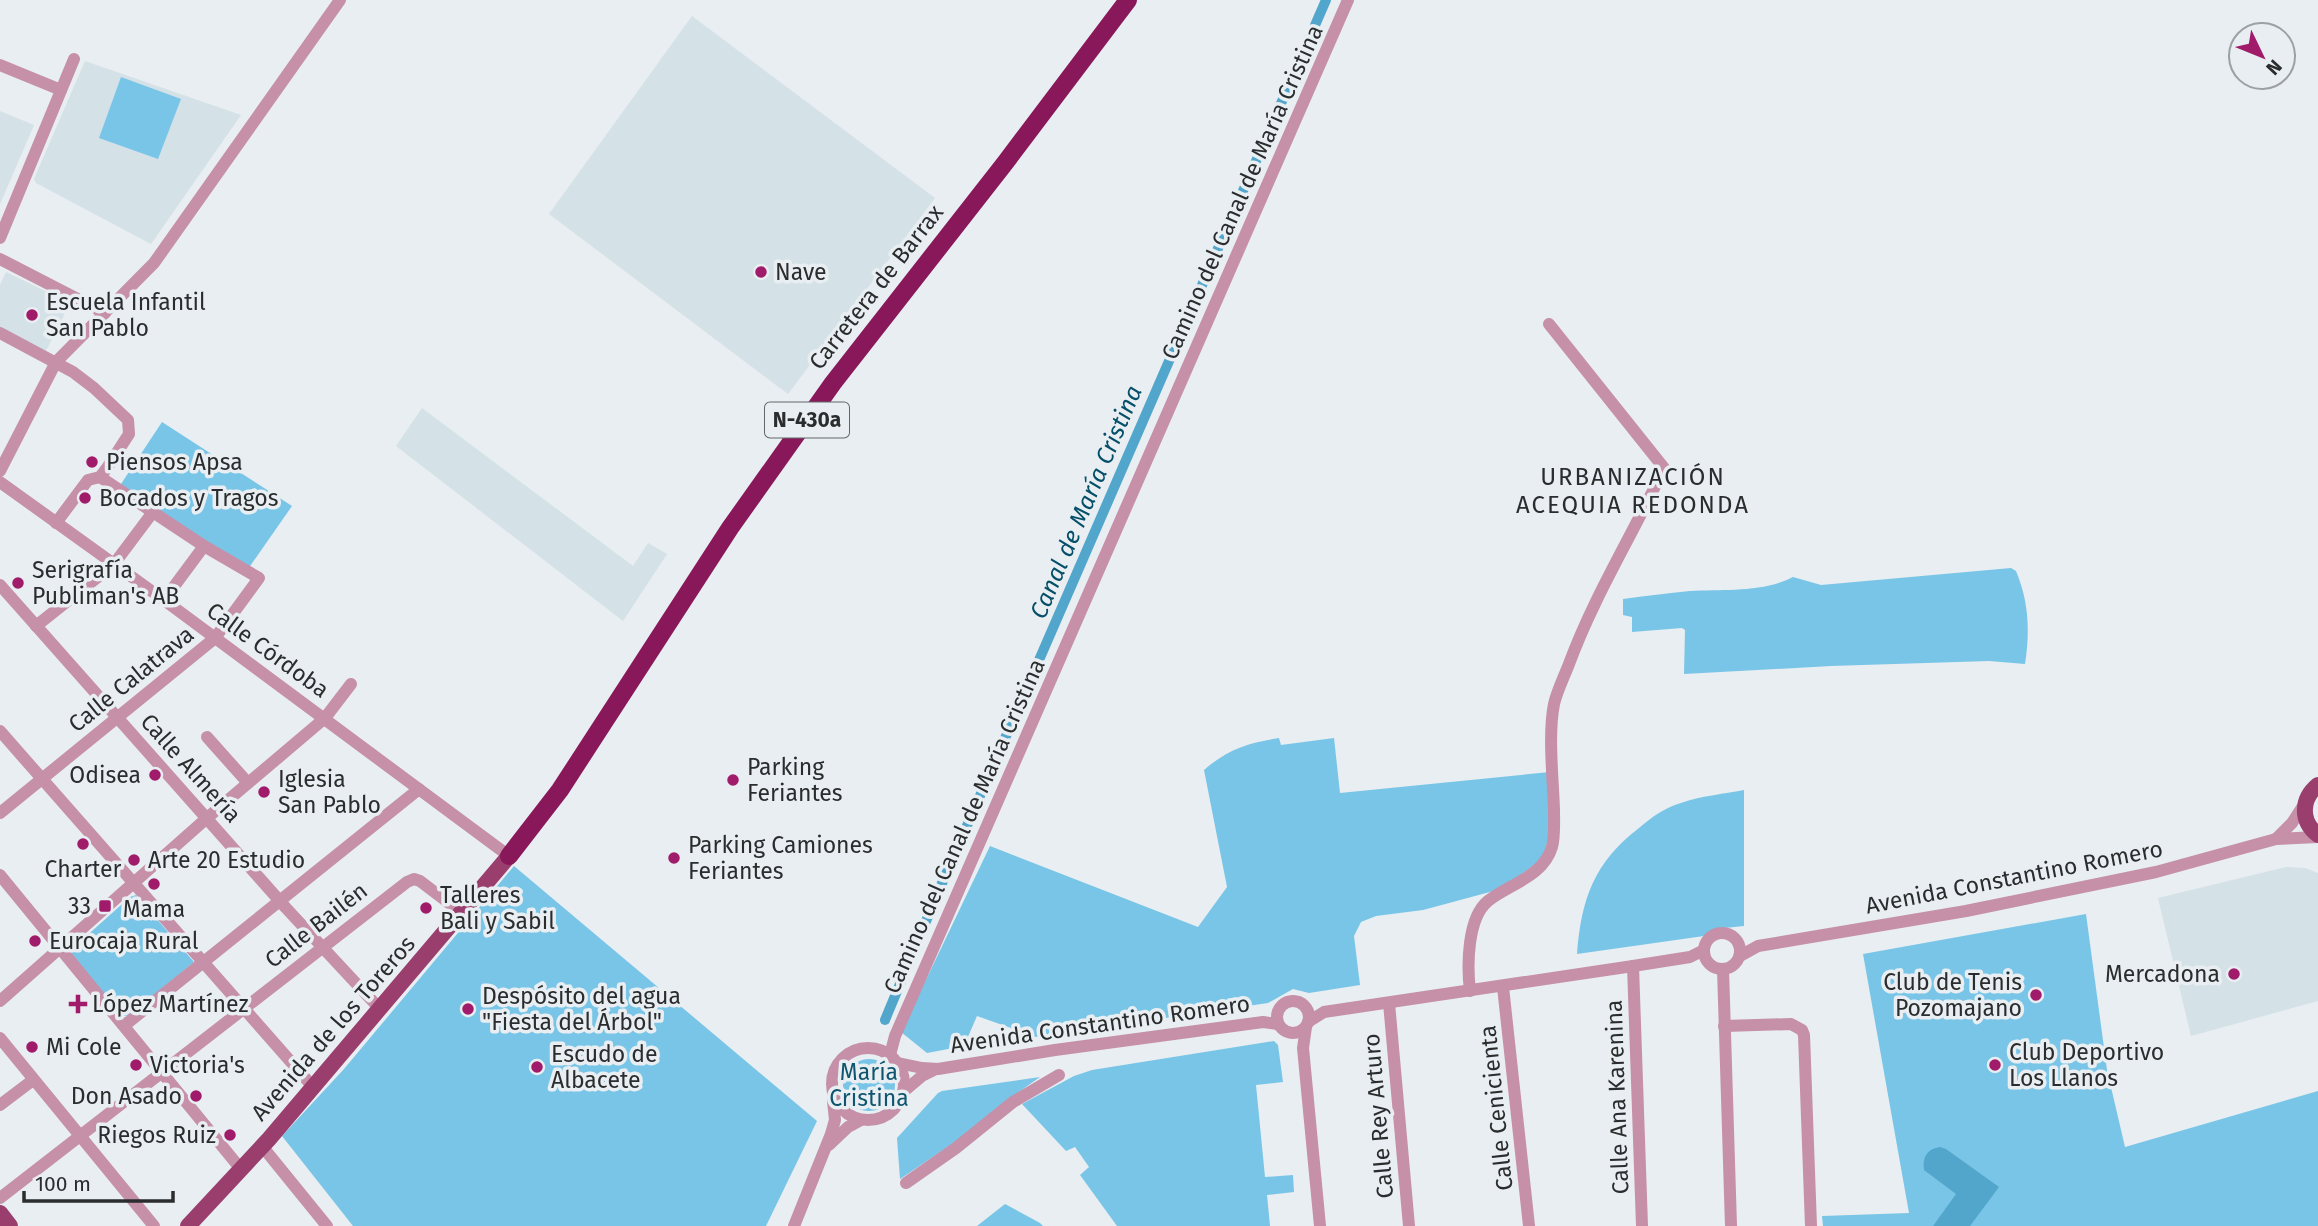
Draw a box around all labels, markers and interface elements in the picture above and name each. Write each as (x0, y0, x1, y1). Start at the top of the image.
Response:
street label: Camino del Canal de María Cristina (1155, 20, 1329, 364)
north arrow (2227, 21, 2297, 91)
text: N (2261, 55, 2287, 80)
street label: Carretera de Barrax (803, 198, 950, 375)
place label: Nave (775, 258, 827, 286)
marker: Nave (753, 264, 769, 280)
place label: Escuela Infantil San Pablo (46, 288, 206, 342)
marker: Escuela Infantil San Pablo (24, 307, 40, 323)
water label: Canal de María Cristina (1024, 381, 1148, 623)
road number: N-430a (765, 402, 849, 438)
place label: Piensos Apsa (106, 448, 243, 476)
marker: Piensos Apsa (84, 454, 100, 470)
district label: URBANIZACIÓN ACEQUIA REDONDA (1516, 462, 1750, 519)
place label: Bocados y Tragos (99, 484, 278, 512)
marker: Bocados y Tragos (77, 490, 93, 506)
place label: Serigrafía Publiman's AB (32, 556, 179, 610)
marker: Serigrafía Publiman's AB (10, 575, 26, 591)
street label: Calle Córdoba (201, 596, 335, 704)
street label: Calle Calatrava (63, 620, 199, 738)
street label: Camino del Canal de María Cristina (877, 654, 1051, 998)
street label: Calle Almería (135, 708, 247, 828)
place label: Parking Feriantes (747, 753, 843, 807)
place label: Odisea (69, 761, 141, 789)
place label: Iglesia San Pablo (278, 765, 381, 819)
marker: Odisea (147, 767, 163, 783)
marker: Parking Feriantes (725, 772, 741, 788)
marker: Iglesia San Pablo (256, 784, 272, 800)
place label: Parking Camiones Feriantes (688, 831, 873, 885)
street label: Avenida Constantino Romero (1863, 834, 2165, 920)
marker: Charter (75, 836, 91, 852)
place label: Arte 20 Estudio (148, 846, 305, 874)
marker: Parking Camiones Feriantes (666, 850, 682, 866)
marker: Arte 20 Estudio (126, 852, 142, 868)
place label: Charter (45, 855, 122, 883)
marker: Mama (146, 876, 162, 892)
street label: Calle Bailén (259, 876, 373, 974)
place label: Talleres Bali y Sabil (440, 881, 555, 935)
place label: 33 (68, 892, 91, 920)
place label: Mama (123, 895, 185, 923)
marker: 33 (97, 898, 113, 914)
marker: Talleres Bali y Sabil (418, 900, 434, 916)
place label: Eurocaja Rural (49, 927, 199, 955)
street label: Avenida de los Toreros (245, 930, 421, 1126)
marker: Eurocaja Rural (27, 933, 43, 949)
place label: Mercadona (2105, 960, 2220, 988)
marker: Mercadona (2226, 966, 2242, 982)
place label: Club de Tenis Pozomajano (1883, 968, 2022, 1022)
place label: Despósito del agua "Fiesta del Árbol" (482, 982, 681, 1036)
marker: Club de Tenis Pozomajano (2028, 987, 2044, 1003)
street label: Avenida Constantino Romero (948, 989, 1252, 1059)
place label: López Martínez (92, 990, 248, 1018)
marker: López Martínez (70, 996, 86, 1012)
street label: Calle Ana Karenina (1600, 999, 1634, 1195)
marker: Despósito del agua "Fiesta del Árbol" (460, 1001, 476, 1017)
street label: Calle Cenicienta (1473, 1024, 1519, 1192)
street label: Calle Rey Arturo (1357, 1032, 1399, 1200)
place label: Mi Cole (46, 1033, 122, 1061)
place label: Club Deportivo Los Llanos (2009, 1038, 2164, 1092)
marker: Mi Cole (24, 1039, 40, 1055)
place label: Escudo de Albacete (551, 1040, 658, 1094)
place label: Victoria's (150, 1051, 245, 1079)
marker: Victoria's (128, 1057, 144, 1073)
marker: Club Deportivo Los Llanos (1987, 1057, 2003, 1073)
park label: María Cristina (829, 1058, 909, 1112)
marker: Escudo de Albacete (529, 1059, 545, 1075)
place label: Don Asado (71, 1082, 182, 1110)
marker: Don Asado (188, 1088, 204, 1104)
place label: Riegos Ruiz (97, 1121, 216, 1149)
marker: Riegos Ruiz (222, 1127, 238, 1143)
scale bar (24, 1160, 173, 1204)
text: 100 m (35, 1171, 91, 1197)

